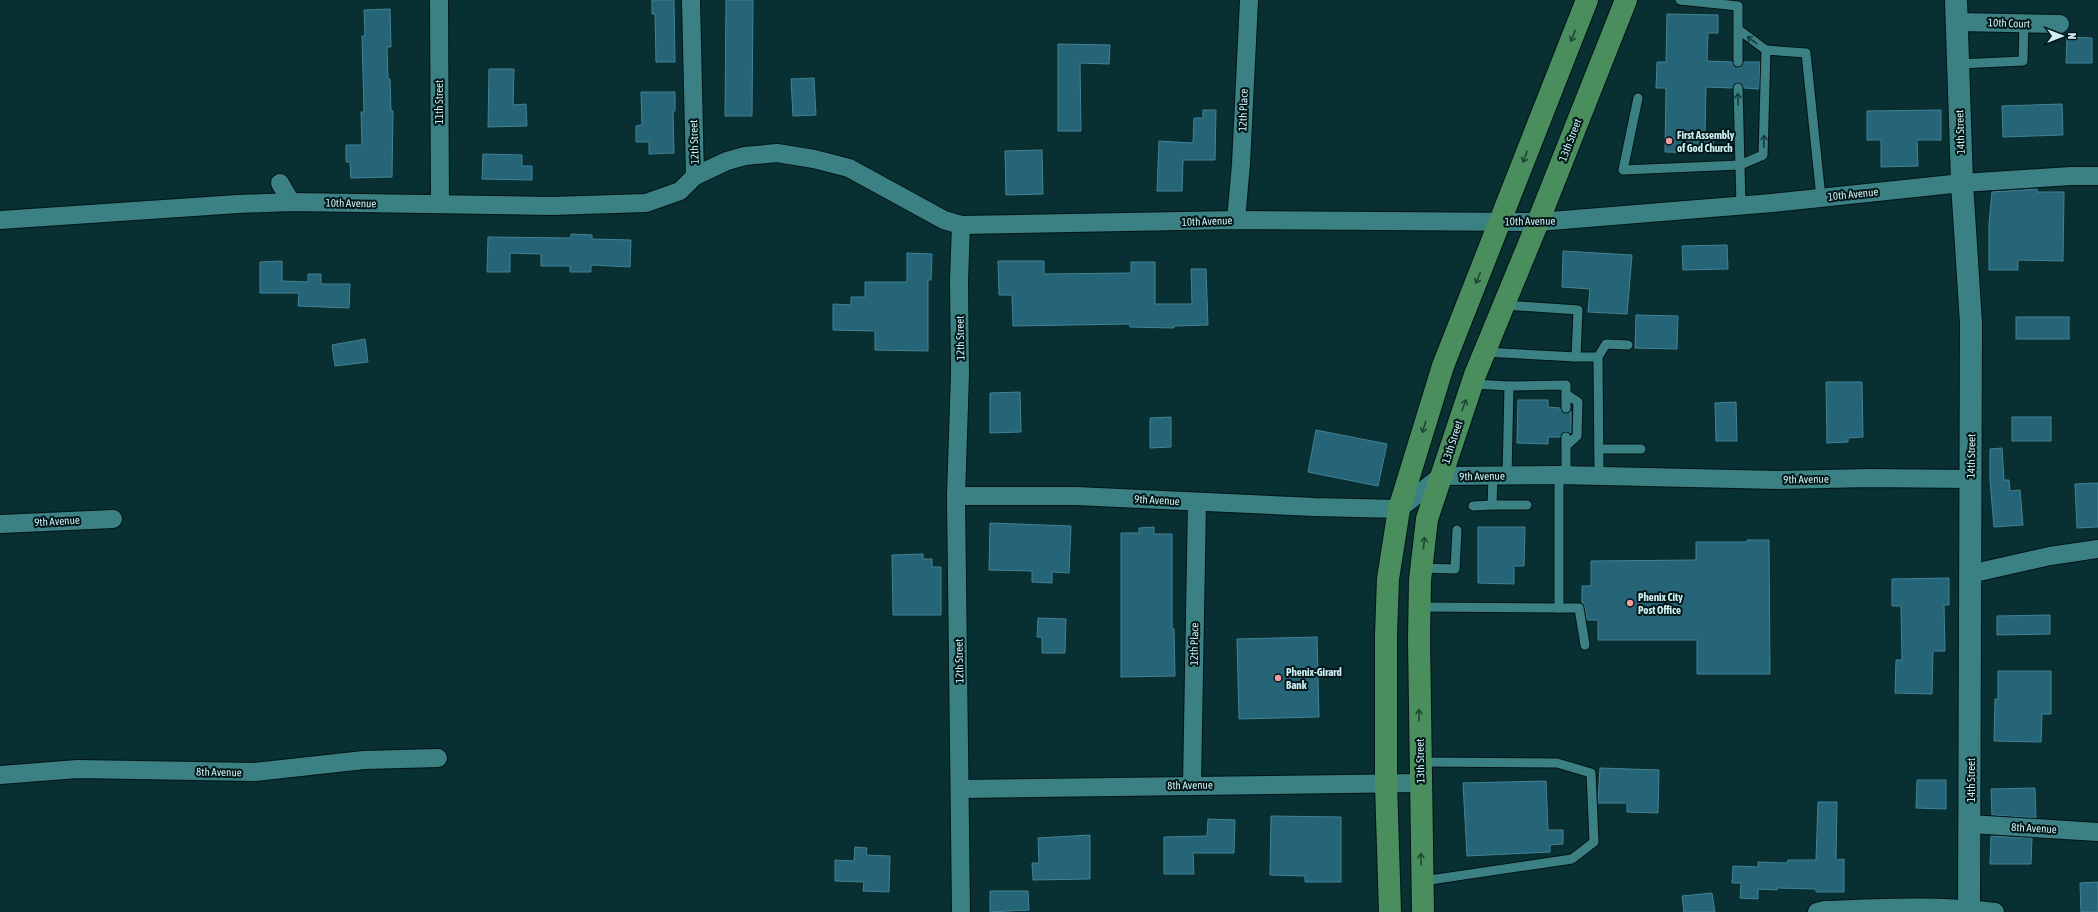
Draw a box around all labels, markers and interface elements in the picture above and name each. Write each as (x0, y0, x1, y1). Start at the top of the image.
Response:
street label: 10th Court (1988, 16, 2030, 30)
north arrow (2042, 16, 2082, 56)
one-way arrow (1568, 30, 1576, 42)
text: N (2066, 33, 2078, 39)
one-way arrow (1747, 36, 1758, 44)
street label: 11th Street (433, 80, 445, 124)
street label: 12th Place (1236, 88, 1250, 132)
one-way arrow (1734, 93, 1742, 106)
street label: 14th Street (1953, 110, 1967, 154)
street label: 13th Street (1556, 117, 1584, 163)
street label: 12th Street (687, 120, 701, 164)
place label: First Assembly of God Church (1677, 129, 1735, 154)
one-way arrow (1760, 135, 1768, 148)
marker: First Assembly of God Church (1664, 136, 1674, 146)
one-way arrow (1521, 151, 1529, 163)
street label: 10th Avenue (1827, 185, 1879, 203)
street label: 10th Avenue (325, 197, 377, 209)
street label: 10th Avenue (1181, 214, 1233, 228)
street label: 10th Avenue (1504, 215, 1556, 227)
one-way arrow (1473, 272, 1481, 284)
street label: 12th Street (954, 316, 966, 360)
one-way arrow (1461, 399, 1468, 412)
street label: 13th Street (1439, 419, 1465, 465)
one-way arrow (1420, 420, 1427, 433)
street label: 14th Street (1965, 434, 1977, 478)
street label: 9th Avenue (1459, 470, 1505, 482)
street label: 9th Avenue (1783, 473, 1829, 485)
street label: 9th Avenue (1134, 493, 1180, 507)
street label: 9th Avenue (34, 514, 80, 528)
one-way arrow (1421, 537, 1428, 550)
place label: Phenix City Post Office (1638, 591, 1683, 616)
marker: Phenix City Post Office (1625, 598, 1635, 608)
street label: 12th Place (1188, 622, 1200, 666)
street label: 12th Street (953, 639, 965, 683)
place label: Phenix-Girard Bank (1286, 666, 1342, 691)
marker: Phenix-Girard Bank (1273, 673, 1283, 683)
one-way arrow (1415, 709, 1423, 722)
street label: 13th Street (1414, 739, 1426, 783)
street label: 14th Street (1965, 758, 1977, 802)
street label: 8th Avenue (196, 766, 242, 778)
street label: 8th Avenue (1167, 779, 1213, 791)
street label: 8th Avenue (2011, 821, 2057, 835)
one-way arrow (1417, 853, 1425, 866)

